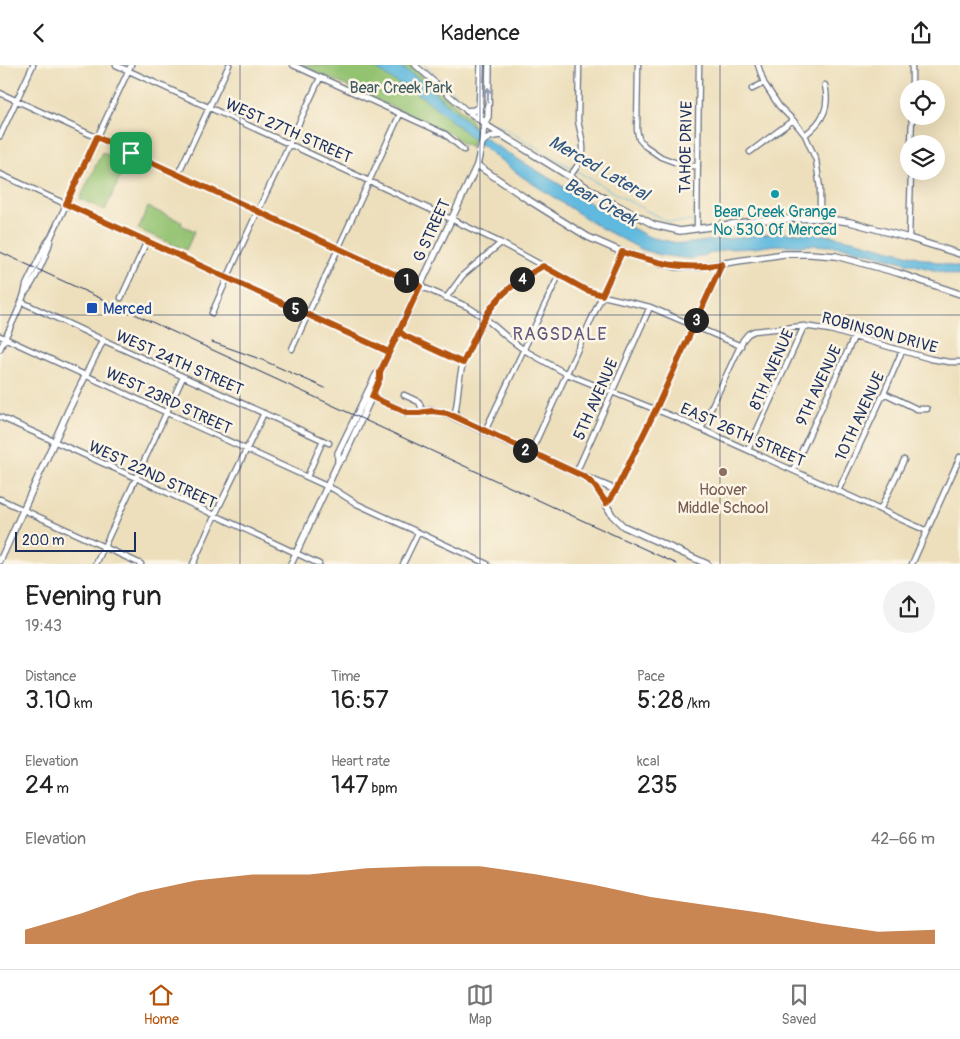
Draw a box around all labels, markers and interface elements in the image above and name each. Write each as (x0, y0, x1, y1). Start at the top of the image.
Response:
icon: back (25, 19, 53, 47)
text: Kadence (440, 19, 520, 47)
icon: share (907, 19, 935, 47)
park label: Bear Creek Park (350, 78, 453, 98)
map controls (900, 80, 945, 180)
button: locate (900, 80, 945, 125)
one-way arrow (483, 87, 493, 104)
street label: WEST 27TH STREET (222, 94, 355, 168)
street label: TAHOE DRIVE (675, 101, 697, 193)
water label: Merced Lateral (544, 130, 655, 207)
pin (110, 132, 152, 174)
button: layers (900, 135, 945, 180)
icon: arrive (117, 139, 145, 167)
water label: Bear Creek (560, 173, 643, 233)
marker: Bear Creek Grange No 530 Of Merced (769, 188, 781, 200)
street label: G STREET (409, 196, 455, 265)
place label: Bear Creek Grange No 530 Of Merced (713, 202, 837, 240)
pin: 1 (394, 267, 418, 293)
pin: 4 (510, 267, 534, 291)
text: 4 (518, 271, 527, 288)
text: 1 (404, 272, 409, 289)
pin: 5 (282, 297, 308, 321)
place label: Merced (103, 299, 152, 319)
marker: Merced (85, 301, 99, 315)
text: 5 (292, 301, 299, 318)
pin: 3 (684, 307, 708, 333)
street label: ROBINSON DRIVE (820, 308, 940, 358)
text: 3 (693, 312, 700, 329)
district label: RAGSDALE (512, 323, 608, 346)
street label: WEST 24TH STREET (113, 326, 247, 400)
street label: 8TH AVENUE (745, 326, 799, 413)
street label: 9TH AVENUE (791, 342, 846, 429)
street label: 5TH AVENUE (569, 355, 623, 443)
street label: WEST 23RD STREET (102, 363, 235, 439)
street label: 10TH AVENUE (831, 369, 889, 464)
street label: EAST 26TH STREET (677, 399, 808, 471)
street label: WEST 22ND STREET (85, 436, 220, 513)
pin: 2 (512, 437, 538, 463)
text: 2 (522, 442, 529, 459)
marker: Hoover Middle School (717, 466, 729, 478)
place label: Hoover Middle School (677, 480, 769, 518)
scale bar (15, 529, 136, 552)
text: 200 m (22, 532, 64, 549)
text: Evening run (25, 579, 162, 614)
button: share (883, 581, 935, 633)
text: 19:43 (25, 616, 62, 636)
text: Distance (25, 668, 76, 685)
text: Time (331, 668, 360, 685)
text: Pace (637, 668, 665, 685)
text: 3.10 (25, 685, 71, 716)
text: 16:57 (331, 685, 389, 716)
text: 5:28 (637, 685, 684, 716)
text: km (71, 695, 93, 712)
text: /km (684, 695, 710, 712)
text: Elevation (25, 753, 78, 770)
text: Heart rate (331, 753, 390, 770)
text: kcal (637, 753, 660, 770)
text: 24 (25, 770, 53, 801)
text: 147 (331, 770, 369, 801)
text: 235 (637, 770, 678, 801)
text: m (53, 780, 69, 797)
text: bpm (369, 780, 397, 797)
text: Elevation (25, 829, 86, 849)
text: 42–66 m (871, 829, 935, 849)
tab: Home (144, 981, 179, 1028)
tab: Map (466, 981, 494, 1028)
tab: Saved (782, 981, 816, 1028)

